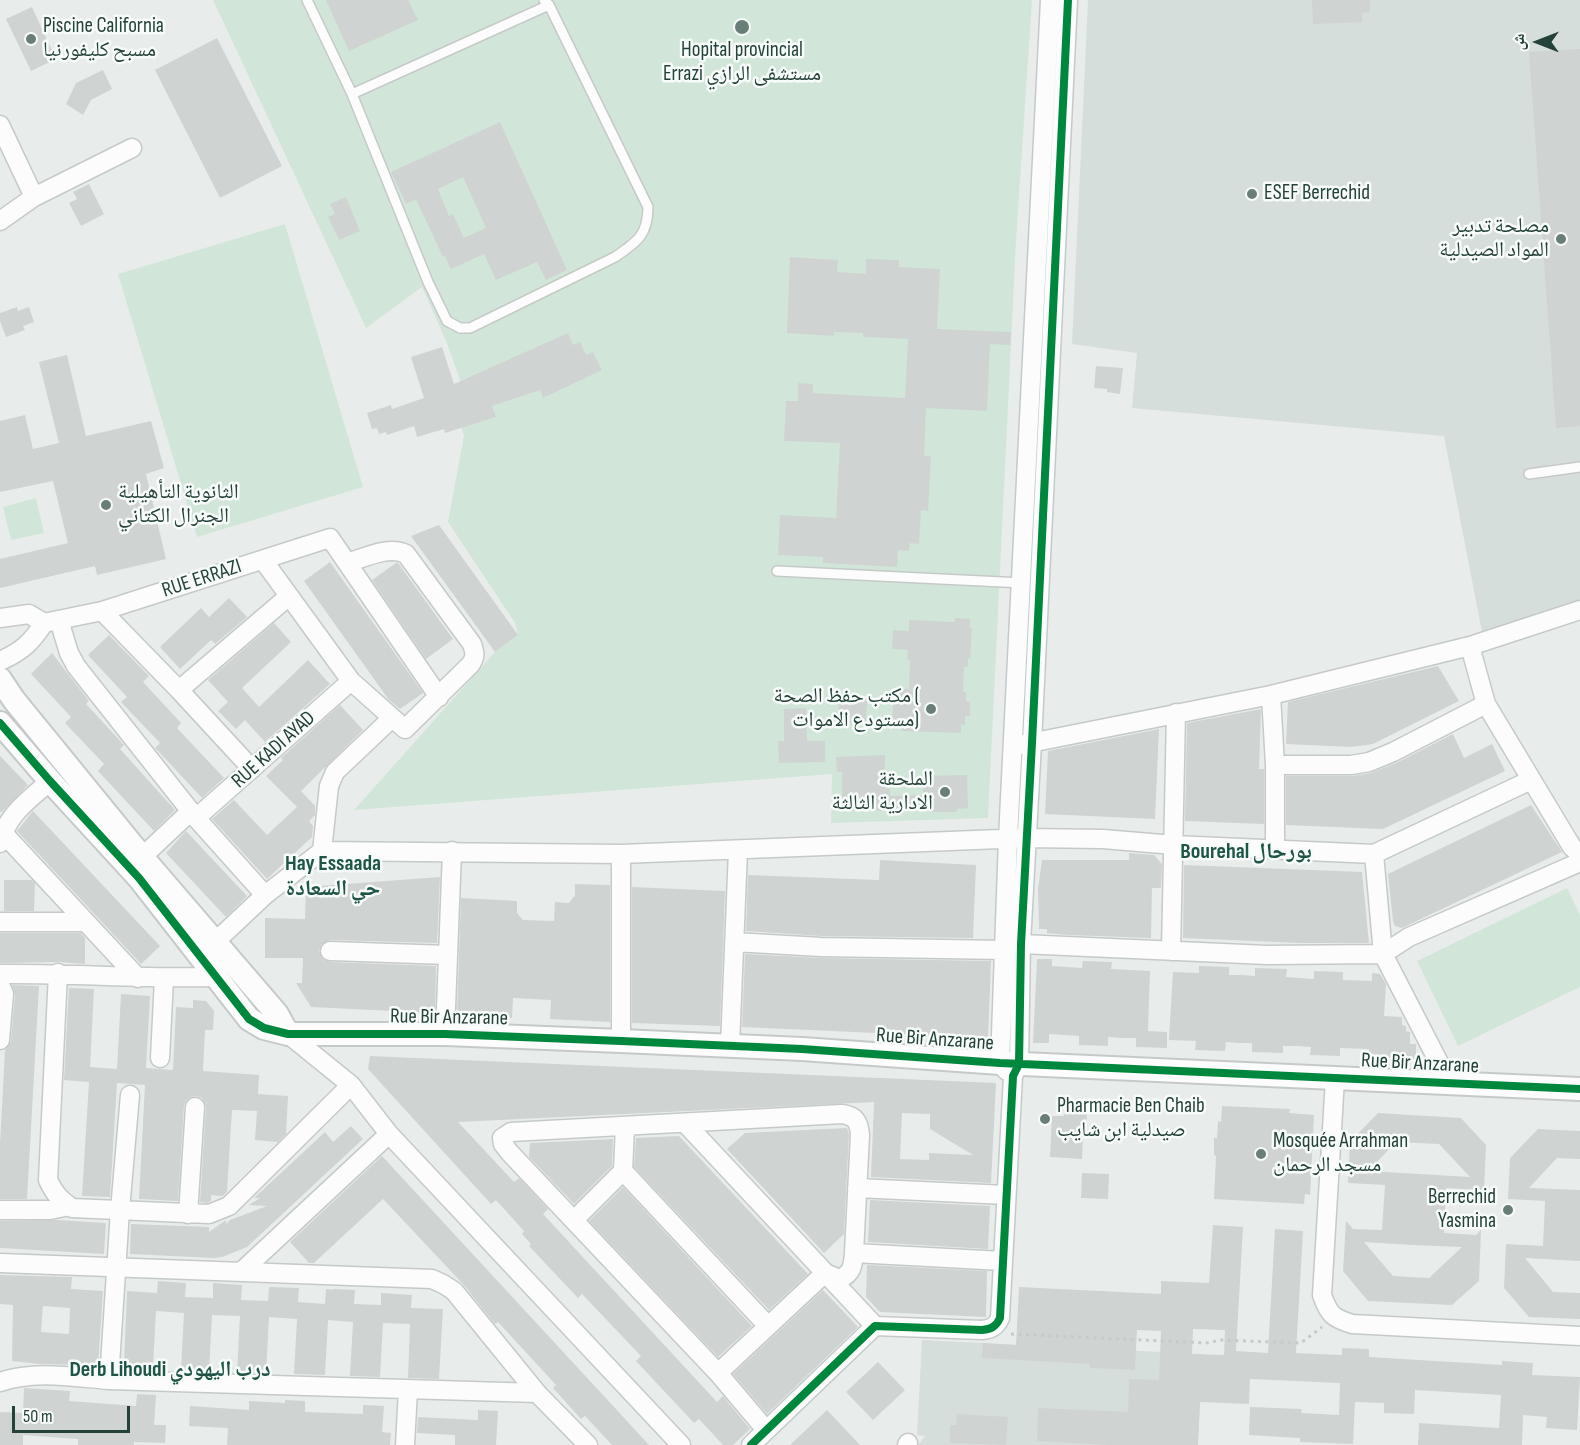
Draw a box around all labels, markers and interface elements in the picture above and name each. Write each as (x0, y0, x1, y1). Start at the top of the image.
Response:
north arrow (1508, 12, 1568, 72)
place label: Piscine California مسبح كليفورنيا (43, 14, 164, 64)
marker: Hopital provincial Errazi مستشفى الرازي (733, 18, 751, 36)
marker: Piscine California مسبح كليفورنيا (24, 32, 38, 46)
text: ش (1510, 34, 1529, 51)
place label: Hopital provincial Errazi مستشفى الرازي (663, 38, 821, 88)
place label: ESEF Berrechid (1264, 181, 1370, 207)
marker: ESEF Berrechid (1245, 187, 1259, 201)
place label: مصلحة تدبير المواد الصيدلية (1439, 214, 1549, 264)
marker: مصلحة تدبير المواد الصيدلية (1554, 232, 1568, 246)
place label: الثانوية التأهيلية الجنرال الكتاني (118, 480, 239, 530)
marker: الثانوية التأهيلية الجنرال الكتاني (99, 498, 113, 512)
street label: RUE ERRAZI (159, 554, 245, 604)
place label: مكتب حفظ الصحة ( مستودع الاموات) (773, 684, 919, 734)
marker: مكتب حفظ الصحة ( مستودع الاموات) (924, 702, 938, 716)
street label: RUE KADI AYAD (227, 706, 321, 794)
place label: الملحقة الادارية الثالثة (831, 767, 933, 817)
marker: الملحقة الادارية الثالثة (938, 785, 952, 799)
district label: Bourehal بورحال (1180, 839, 1312, 865)
district label: Hay Essaada حي السعادة (285, 851, 381, 902)
street label: Rue Bir Anzarane (390, 1004, 508, 1032)
street label: Rue Bir Anzarane (875, 1023, 995, 1057)
street label: Rue Bir Anzarane (1360, 1048, 1480, 1080)
place label: Pharmacie Ben Chaib صيدلية ابن شايب (1057, 1094, 1205, 1144)
marker: Pharmacie Ben Chaib صيدلية ابن شايب (1038, 1112, 1052, 1126)
place label: Mosquée Arrahman مسجد الرحمان (1273, 1129, 1408, 1179)
marker: Mosquée Arrahman مسجد الرحمان (1254, 1147, 1268, 1161)
place label: Berrechid Yasmina (1428, 1185, 1496, 1235)
marker: Berrechid Yasmina (1501, 1203, 1515, 1217)
district label: Derb Lihoudi درب اليهودي (69, 1357, 271, 1383)
scale bar (15, 1394, 134, 1432)
text: 50 m (23, 1406, 53, 1427)

